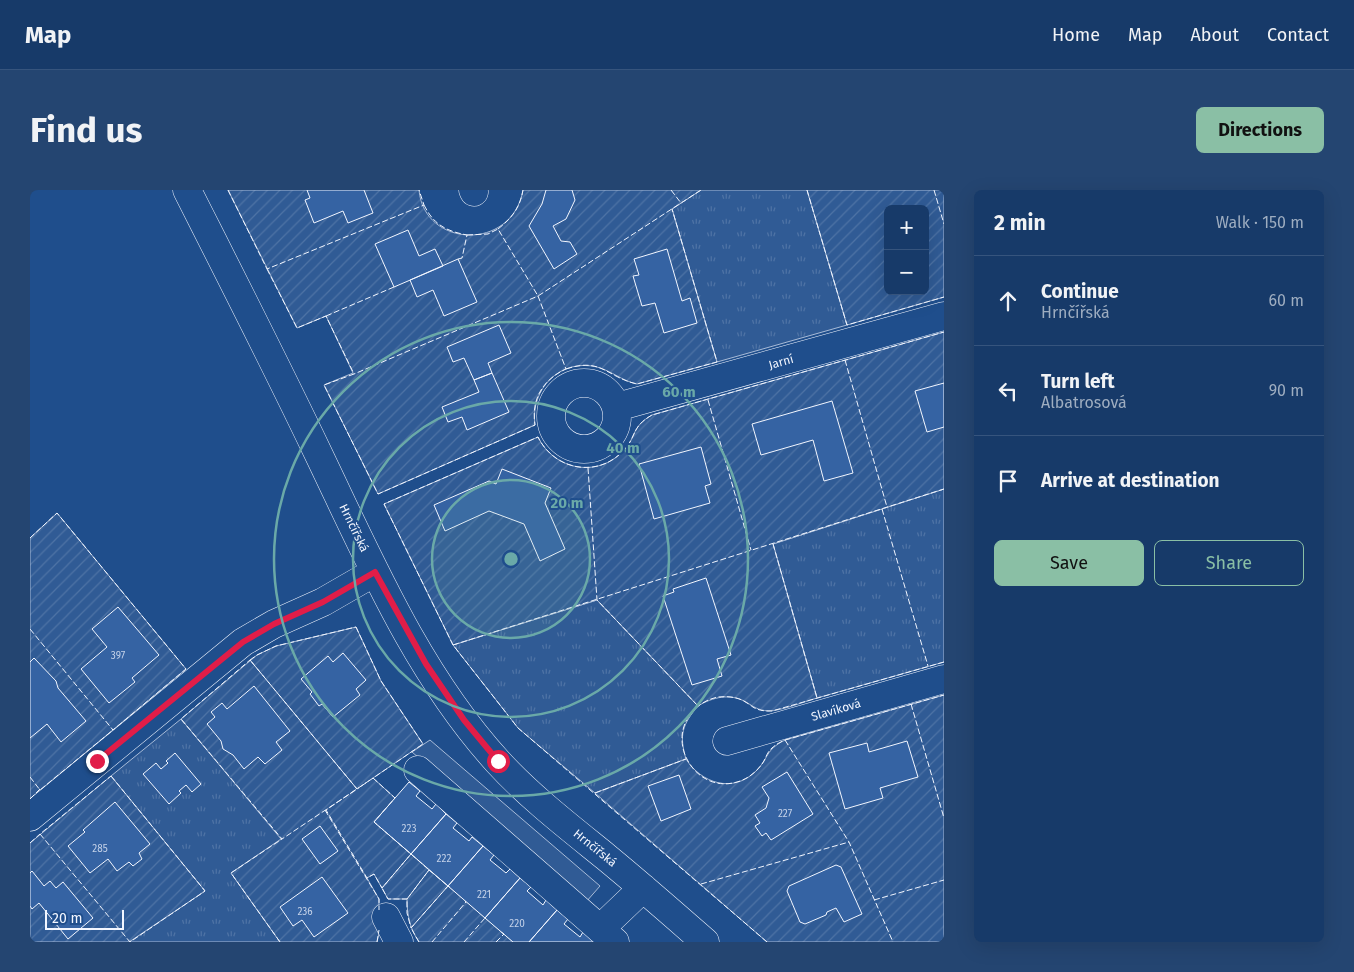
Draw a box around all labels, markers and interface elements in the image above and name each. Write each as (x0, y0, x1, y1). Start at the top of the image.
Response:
text: Map (25, 21, 71, 49)
text: Home (1052, 24, 1100, 46)
text: Map (1128, 24, 1162, 46)
text: About (1190, 24, 1239, 46)
text: Contact (1267, 24, 1329, 46)
button: Directions (1196, 107, 1324, 153)
text: Find us (30, 109, 142, 151)
map controls (884, 205, 929, 295)
button: + (884, 205, 929, 250)
text: 2 min (994, 210, 1046, 236)
text: Walk · 150 m (1216, 213, 1304, 232)
button: − (884, 250, 929, 295)
text: Continue (1041, 280, 1119, 303)
icon: ahead (994, 287, 1022, 315)
text: 60 m (1269, 291, 1304, 310)
text: Hrnčířská (1041, 303, 1110, 322)
street label: Jarní (767, 352, 796, 372)
text: Turn left (1041, 370, 1115, 393)
icon: left (994, 377, 1022, 405)
text: 90 m (1269, 381, 1304, 400)
text: 60 m (662, 383, 696, 401)
text: Albatrosová (1041, 393, 1127, 412)
text: 40 m (606, 439, 640, 457)
icon: arrive (994, 467, 1022, 495)
text: Arrive at destination (1041, 469, 1220, 492)
text: 20 m (551, 494, 583, 512)
street label: Hrnčířská (336, 502, 372, 554)
button: Save (994, 540, 1144, 586)
button: Share (1154, 540, 1304, 586)
centre of rings (502, 550, 520, 568)
house number: 397 (111, 650, 126, 662)
street label: Slavíková (810, 696, 862, 724)
route end (86, 750, 109, 773)
route start (487, 750, 510, 773)
house number: 227 (778, 808, 793, 820)
house number: 223 (402, 823, 416, 835)
street label: Hrnčířská (571, 826, 619, 870)
house number: 285 (92, 843, 108, 855)
house number: 222 (437, 853, 451, 865)
house number: 221 (477, 889, 491, 901)
house number: 236 (297, 906, 313, 918)
scale bar (45, 907, 124, 930)
text: 20 m (52, 910, 82, 927)
house number: 220 (509, 918, 525, 930)

